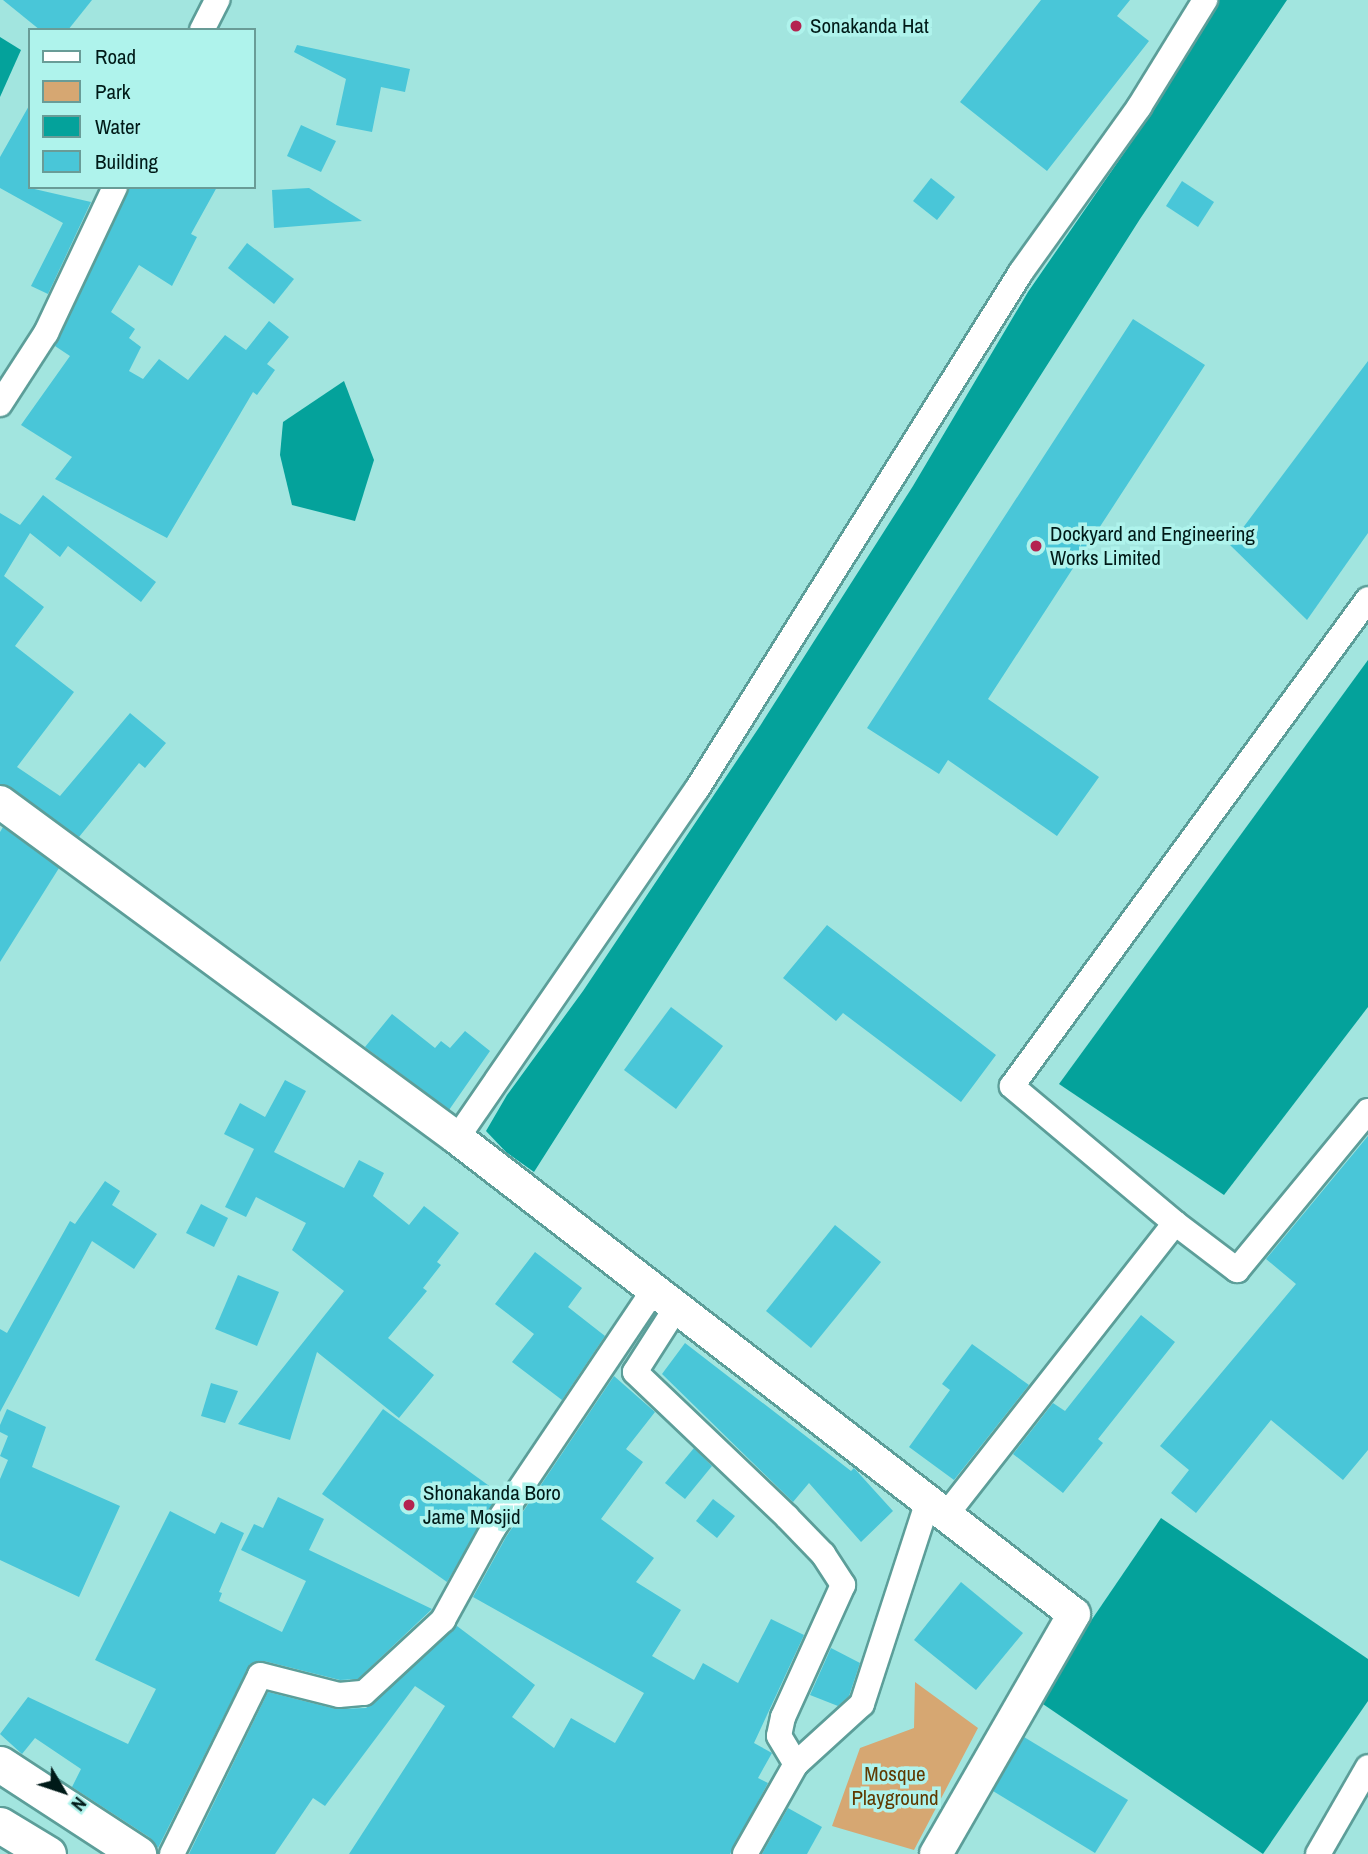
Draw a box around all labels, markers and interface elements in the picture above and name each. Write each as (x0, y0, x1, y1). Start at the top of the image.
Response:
place label: Sonakanda Hat (810, 13, 929, 39)
marker: Sonakanda Hat (788, 18, 804, 34)
legend (28, 28, 256, 189)
text: Road (95, 42, 136, 71)
text: Park (95, 77, 130, 106)
text: Water (95, 112, 140, 141)
text: Building (95, 147, 158, 176)
place label: Dockyard and Engineering Works Limited (1050, 521, 1255, 571)
marker: Dockyard and Engineering Works Limited (1028, 538, 1044, 554)
place label: Shonakanda Boro Jame Mosjid (423, 1480, 561, 1530)
marker: Shonakanda Boro Jame Mosjid (401, 1497, 417, 1513)
north arrow (28, 1756, 98, 1826)
park label: Mosque Playground (851, 1761, 939, 1811)
text: N (66, 1792, 93, 1817)

